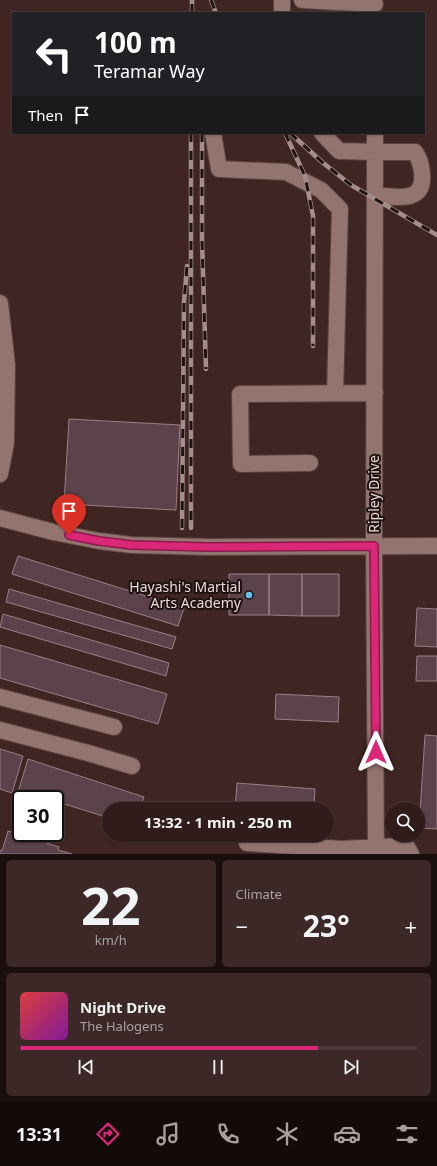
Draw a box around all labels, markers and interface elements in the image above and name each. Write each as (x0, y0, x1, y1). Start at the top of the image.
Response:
text: 100 m (94, 23, 177, 61)
icon: left (28, 28, 80, 80)
text: Teramar Way (94, 59, 205, 83)
icon: arrive (71, 104, 93, 126)
text: Then (28, 105, 63, 125)
street label: Ripley Drive (364, 455, 383, 533)
pin (52, 494, 86, 535)
icon: arrive (58, 500, 80, 522)
place label: Hayashi's Martial Arts Academy (129, 577, 242, 612)
marker: Hayashi's Martial Arts Academy (244, 590, 254, 600)
position arrow (355, 731, 397, 773)
speed limit sign: 30 (12, 790, 64, 842)
map controls (385, 802, 425, 842)
button: search (385, 802, 425, 842)
text: 13:32 · 1 min · 250 m (144, 812, 292, 832)
text: 22 (81, 869, 141, 940)
text: Climate (236, 885, 282, 903)
text: 23° (303, 905, 350, 946)
text: − (236, 911, 248, 941)
text: + (404, 911, 417, 941)
text: km/h (95, 931, 127, 949)
text: Night Drive (80, 997, 166, 1017)
text: The Halogens (80, 1017, 164, 1035)
icon: previous (75, 1056, 97, 1078)
icon: pause (207, 1056, 229, 1078)
icon: next (340, 1056, 362, 1078)
icon: directions (94, 1120, 122, 1148)
icon: music (154, 1120, 182, 1148)
icon: phone (214, 1120, 242, 1148)
icon: climate (273, 1120, 301, 1148)
icon: car (333, 1120, 361, 1148)
icon: filters (393, 1120, 421, 1148)
text: 13:31 (16, 1122, 62, 1146)

